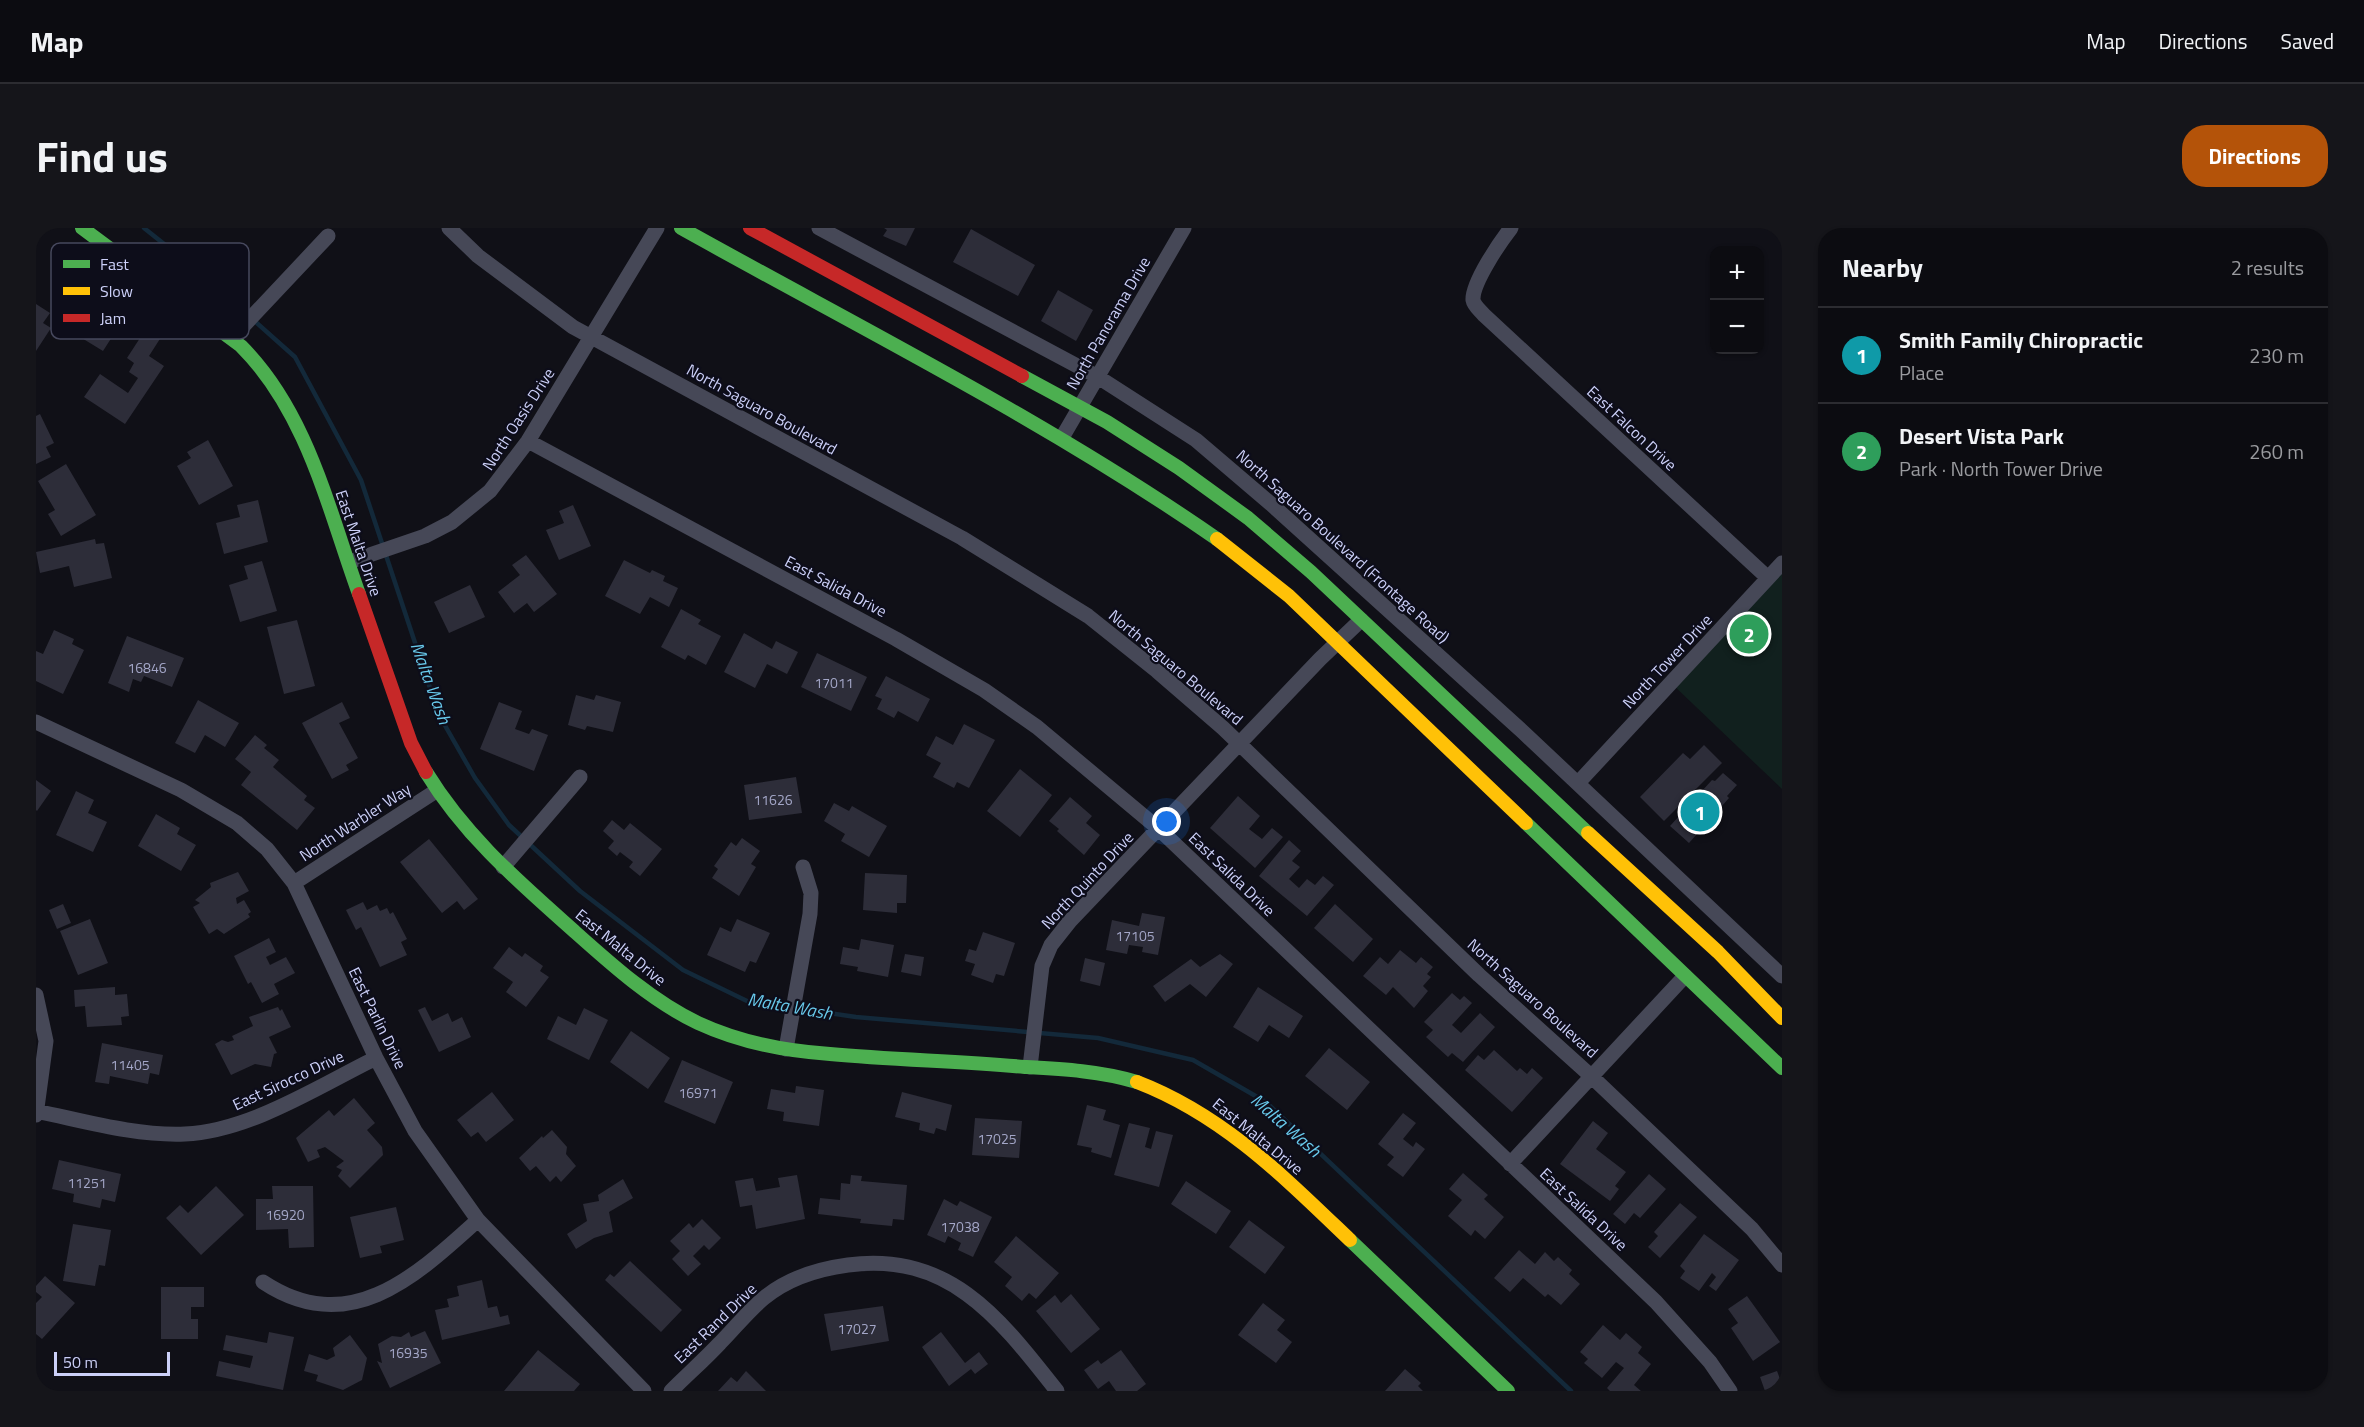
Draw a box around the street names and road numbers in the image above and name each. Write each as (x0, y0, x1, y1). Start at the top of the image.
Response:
street label: North Panorama Drive (1060, 252, 1156, 394)
street label: North Saguaro Boulevard (682, 358, 842, 460)
street label: North Oasis Drive (476, 363, 560, 475)
street label: East Falcon Drive (1582, 380, 1682, 476)
street label: North Saguaro Boulevard (Frontage Road) (1231, 444, 1455, 648)
street label: East Malta Drive (330, 487, 388, 599)
street label: East Salida Drive (781, 549, 891, 623)
street label: North Saguaro Boulevard (1104, 603, 1248, 731)
street label: North Tower Drive (1617, 608, 1717, 714)
street label: North Warbler Way (294, 777, 416, 867)
street label: North Quinto Drive (1035, 826, 1139, 934)
street label: East Salida Drive (1183, 826, 1281, 922)
street label: East Malta Drive (570, 903, 672, 991)
street label: North Saguaro Boulevard (1462, 933, 1604, 1063)
street label: East Parlin Drive (343, 963, 413, 1073)
street label: East Sirocco Drive (228, 1044, 348, 1116)
street label: East Malta Drive (1207, 1092, 1309, 1180)
street label: East Salida Drive (1535, 1162, 1633, 1256)
street label: East Rand Drive (668, 1277, 762, 1369)

